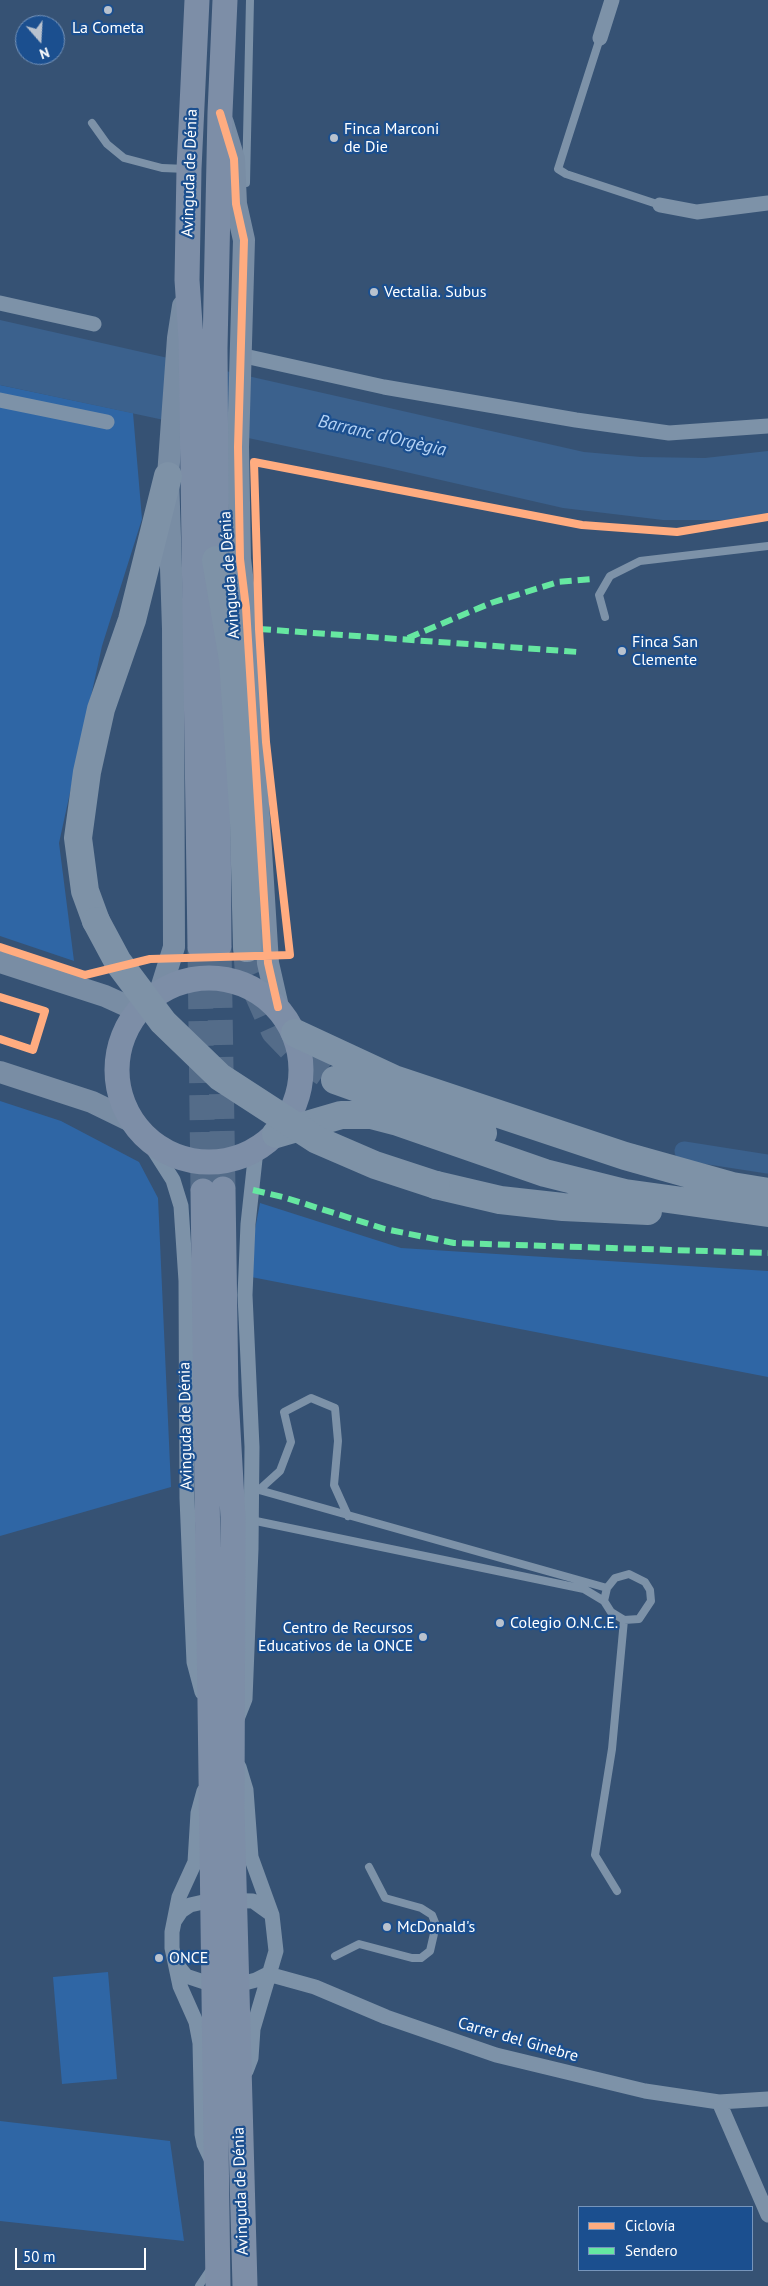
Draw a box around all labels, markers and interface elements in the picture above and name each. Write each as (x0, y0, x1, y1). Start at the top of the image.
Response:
marker: La Cometa (102, 4, 114, 16)
north arrow (15, 15, 65, 65)
place label: La Cometa (72, 18, 144, 38)
text: N (37, 43, 52, 63)
street label: Avinguda de Dénia (178, 109, 202, 237)
place label: Finca Marconi de Die (344, 119, 439, 157)
marker: Finca Marconi de Die (328, 132, 340, 144)
place label: Vectalia. Subus (384, 282, 486, 302)
marker: Vectalia. Subus (368, 286, 380, 298)
water label: Barranc d'Orgègia (316, 411, 448, 461)
street label: Avinguda de Dénia (216, 510, 244, 640)
place label: Finca San Clemente (632, 632, 698, 670)
marker: Finca San Clemente (616, 645, 628, 657)
street label: Avinguda de Dénia (175, 1362, 197, 1490)
place label: Colegio O.N.C.E. (510, 1613, 618, 1633)
marker: Colegio O.N.C.E. (494, 1617, 506, 1629)
place label: Centro de Recursos Educativos de la ONCE (258, 1618, 413, 1656)
marker: Centro de Recursos Educativos de la ONCE (417, 1631, 429, 1643)
place label: McDonald's (397, 1917, 475, 1937)
marker: McDonald's (381, 1921, 393, 1933)
place label: ONCE (169, 1948, 208, 1968)
marker: ONCE (153, 1952, 165, 1964)
street label: Carrer del Ginebre (456, 2014, 580, 2066)
street label: Avinguda de Dénia (229, 2127, 253, 2255)
legend (578, 2206, 753, 2271)
text: Ciclovía (625, 2216, 675, 2235)
scale bar (18, 2238, 149, 2270)
text: Sendero (625, 2241, 678, 2260)
text: 50 m (23, 2247, 56, 2266)

